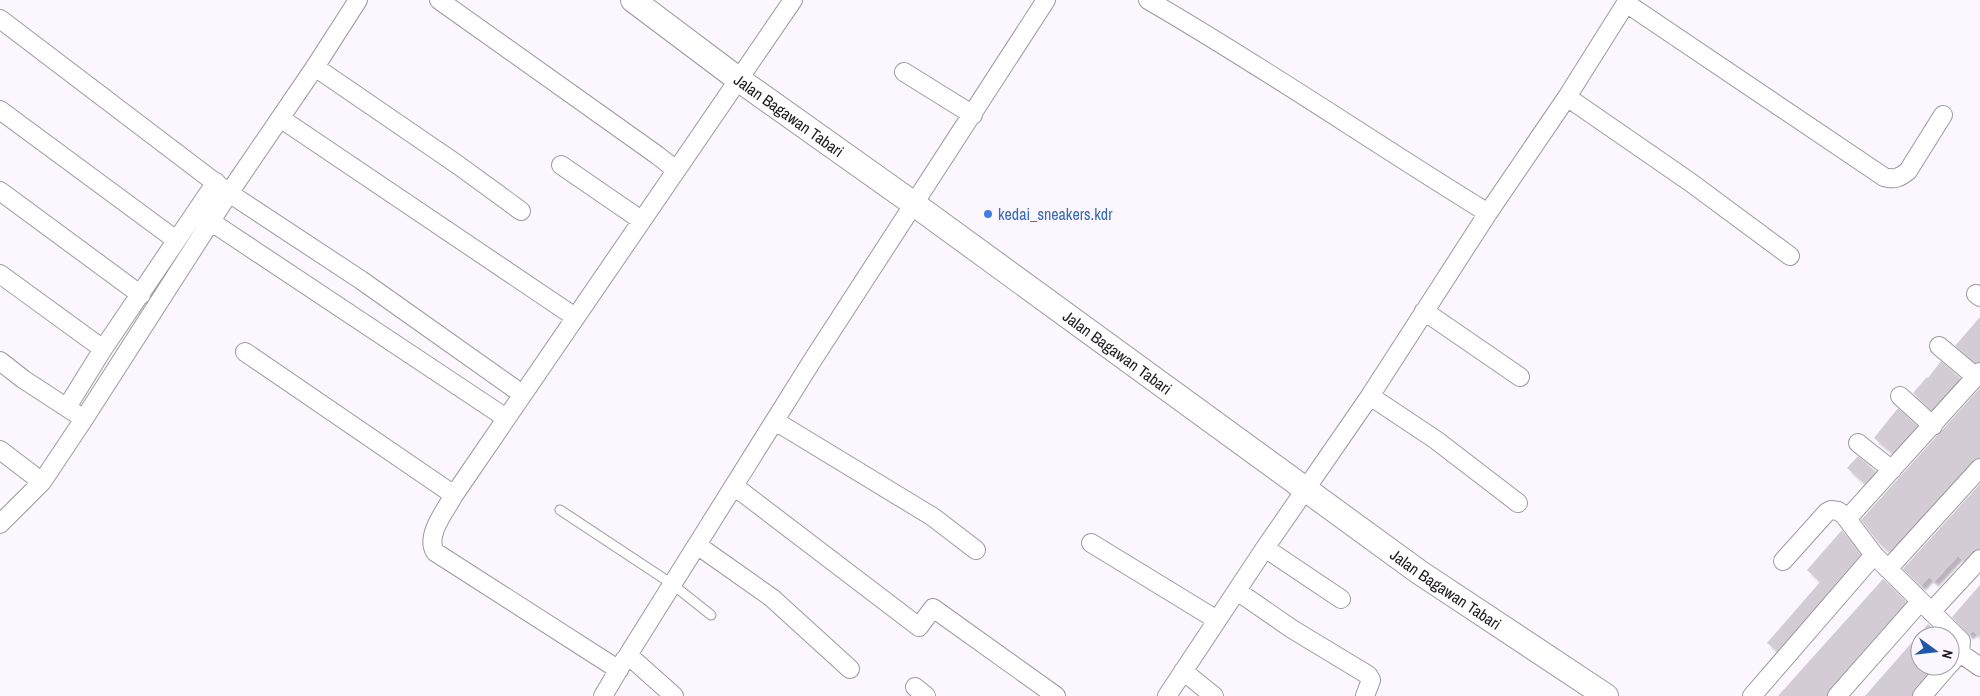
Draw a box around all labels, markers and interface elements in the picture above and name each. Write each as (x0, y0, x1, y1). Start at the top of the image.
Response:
street label: Jalan Bagawan Tabari (730, 69, 848, 162)
place label: kedai_sneakers.kdr (998, 203, 1113, 225)
marker: kedai_sneakers.kdr (982, 208, 994, 220)
street label: Jalan Bagawan Tabari (1058, 305, 1176, 399)
street label: Jalan Bagawan Tabari (1386, 544, 1506, 635)
north arrow (1910, 626, 1960, 676)
text: N (1938, 648, 1957, 661)

